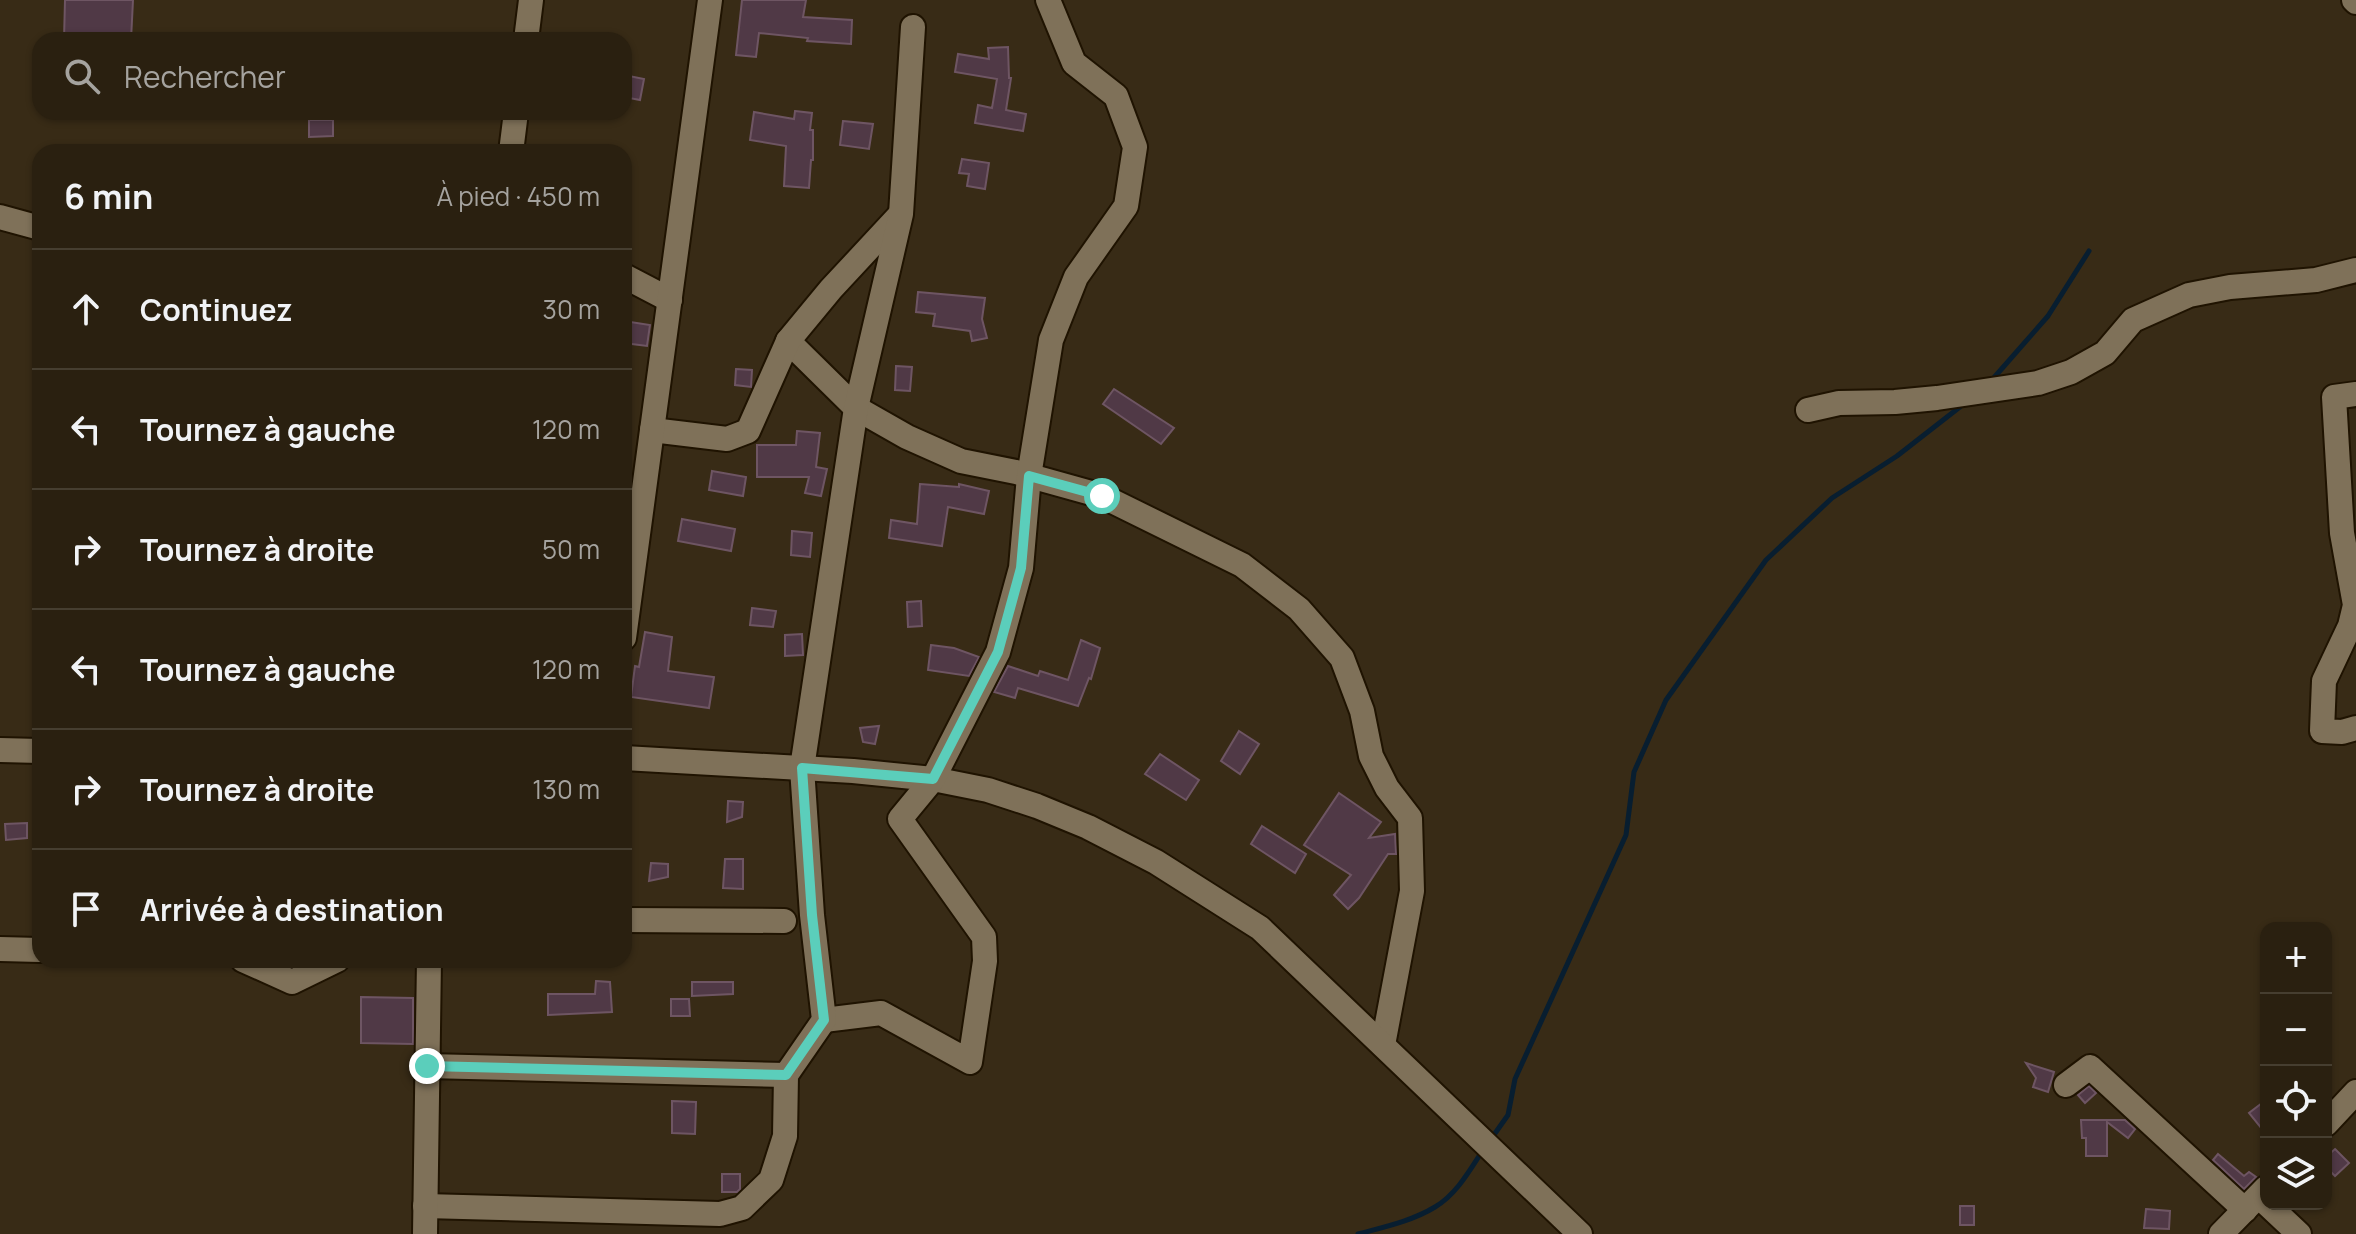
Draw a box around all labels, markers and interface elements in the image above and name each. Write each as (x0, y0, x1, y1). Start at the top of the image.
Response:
search box (32, 32, 632, 120)
icon: search (60, 54, 104, 98)
text: Rechercher (124, 56, 286, 97)
text: 6 min (64, 173, 153, 219)
text: À pied · 450 m (437, 178, 600, 214)
icon: ahead (64, 287, 108, 331)
text: Continuez (140, 289, 292, 330)
text: 30 m (543, 291, 600, 327)
icon: left (64, 407, 108, 451)
text: Tournez à gauche (140, 409, 396, 450)
text: 120 m (532, 411, 600, 447)
route start (1084, 478, 1120, 514)
icon: right (64, 527, 108, 571)
text: Tournez à droite (140, 529, 374, 570)
text: 50 m (542, 531, 600, 567)
icon: left (64, 647, 108, 691)
text: Tournez à gauche (140, 649, 396, 690)
text: 120 m (532, 651, 600, 687)
icon: right (64, 767, 108, 811)
text: Tournez à droite (140, 769, 374, 810)
text: 130 m (532, 771, 600, 807)
icon: arrive (64, 887, 108, 931)
text: Arrivée à destination (140, 889, 443, 930)
map controls (2260, 922, 2332, 1210)
button: + (2260, 922, 2332, 994)
button: − (2260, 994, 2332, 1066)
route end (409, 1048, 445, 1084)
button: locate (2260, 1066, 2332, 1138)
button: layers (2260, 1138, 2332, 1210)

